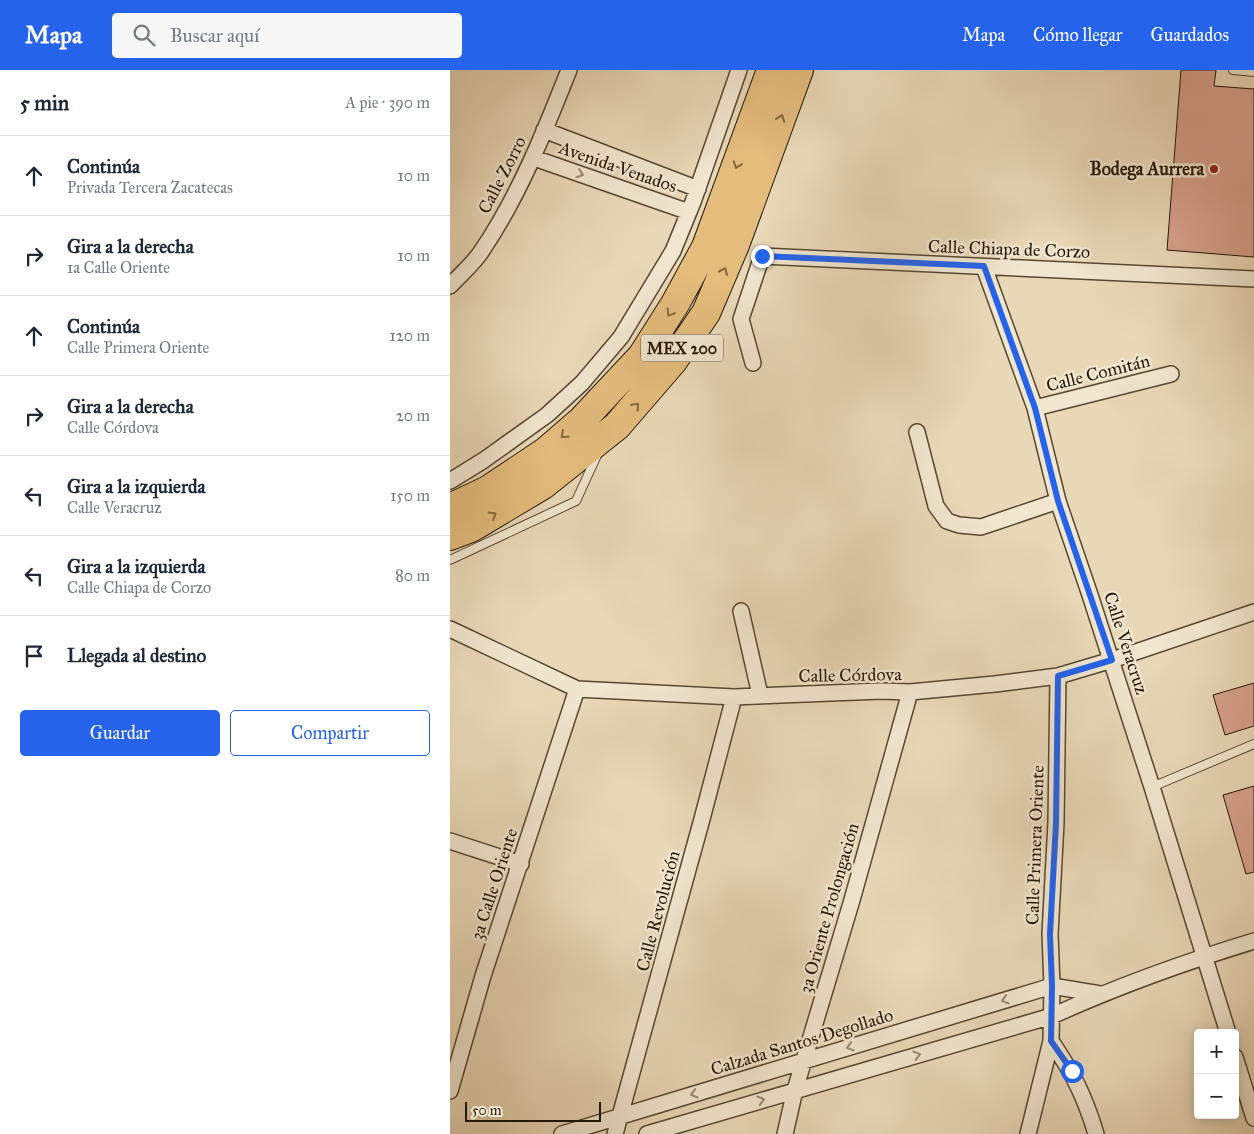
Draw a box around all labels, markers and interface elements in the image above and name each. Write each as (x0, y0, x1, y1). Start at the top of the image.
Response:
search box (112, 13, 462, 58)
text: Mapa (25, 20, 82, 50)
icon: search (130, 21, 158, 49)
text: Buscar aquí (170, 24, 259, 47)
text: Mapa (962, 24, 1005, 46)
text: Cómo llegar (1033, 24, 1123, 46)
text: Guardados (1151, 24, 1229, 46)
text: 5 min (20, 90, 69, 116)
text: A pie · 390 m (345, 93, 430, 112)
one-way arrow (775, 115, 785, 123)
street label: Calle Zorro (473, 133, 531, 217)
street label: Avenida Venados (555, 136, 680, 197)
text: Continúa (67, 155, 140, 178)
place label: Bodega Aurrera (1090, 158, 1204, 181)
one-way arrow (733, 161, 743, 169)
icon: ahead (20, 162, 48, 190)
marker: Bodega Aurrera (1208, 163, 1220, 175)
text: 10 m (398, 166, 430, 185)
one-way arrow (575, 168, 583, 178)
text: Privada Tercera Zacatecas (67, 178, 233, 197)
text: Gira a la derecha (67, 235, 194, 258)
street label: Calle Chiapa de Corzo (927, 235, 1091, 263)
icon: right (20, 242, 48, 270)
route end (751, 245, 774, 268)
text: 10 m (398, 246, 430, 265)
text: 1a Calle Oriente (67, 258, 170, 277)
one-way arrow (719, 267, 729, 275)
one-way arrow (666, 307, 676, 316)
text: Continúa (67, 315, 140, 338)
icon: ahead (20, 322, 48, 350)
text: 120 m (390, 326, 430, 345)
road number: MEX 200 (641, 334, 723, 362)
text: Calle Primera Oriente (67, 338, 209, 357)
street label: Calle Comitán (1044, 349, 1152, 397)
text: Gira a la derecha (67, 395, 194, 418)
icon: right (20, 402, 48, 430)
one-way arrow (630, 402, 639, 411)
text: 20 m (396, 406, 430, 425)
text: Calle Córdova (67, 418, 159, 437)
one-way arrow (561, 430, 570, 439)
text: Gira a la izquierda (67, 475, 206, 498)
icon: left (20, 482, 48, 510)
text: 150 m (390, 486, 430, 505)
text: Calle Veracruz (67, 498, 162, 517)
one-way arrow (488, 511, 497, 521)
text: Gira a la izquierda (67, 555, 206, 578)
icon: left (20, 562, 48, 590)
text: 80 m (395, 566, 430, 585)
text: Calle Chiapa de Corzo (67, 578, 211, 597)
street label: Calle Veracruz (1099, 589, 1153, 697)
icon: arrive (20, 642, 48, 670)
text: Llegada al destino (67, 644, 206, 667)
street label: Calle Córdova (798, 663, 902, 687)
button: Guardar (20, 710, 220, 756)
button: Compartir (230, 710, 430, 756)
street label: Calle Primera Oriente (1021, 765, 1049, 925)
street label: 3a Oriente Prolongación (794, 820, 865, 996)
street label: 3a Calle Oriente (466, 825, 522, 943)
street label: Calle Revolución (631, 848, 685, 974)
one-way arrow (1002, 995, 1010, 1005)
street label: Calzada Santos Degollado (708, 1004, 896, 1081)
map controls (1194, 1029, 1239, 1119)
button: + (1194, 1029, 1239, 1074)
one-way arrow (846, 1042, 854, 1052)
one-way arrow (912, 1050, 920, 1060)
route start (1061, 1060, 1084, 1083)
button: − (1194, 1074, 1239, 1119)
one-way arrow (691, 1089, 699, 1099)
one-way arrow (756, 1096, 764, 1106)
scale bar (465, 1099, 601, 1122)
text: 50 m (472, 1102, 501, 1119)

